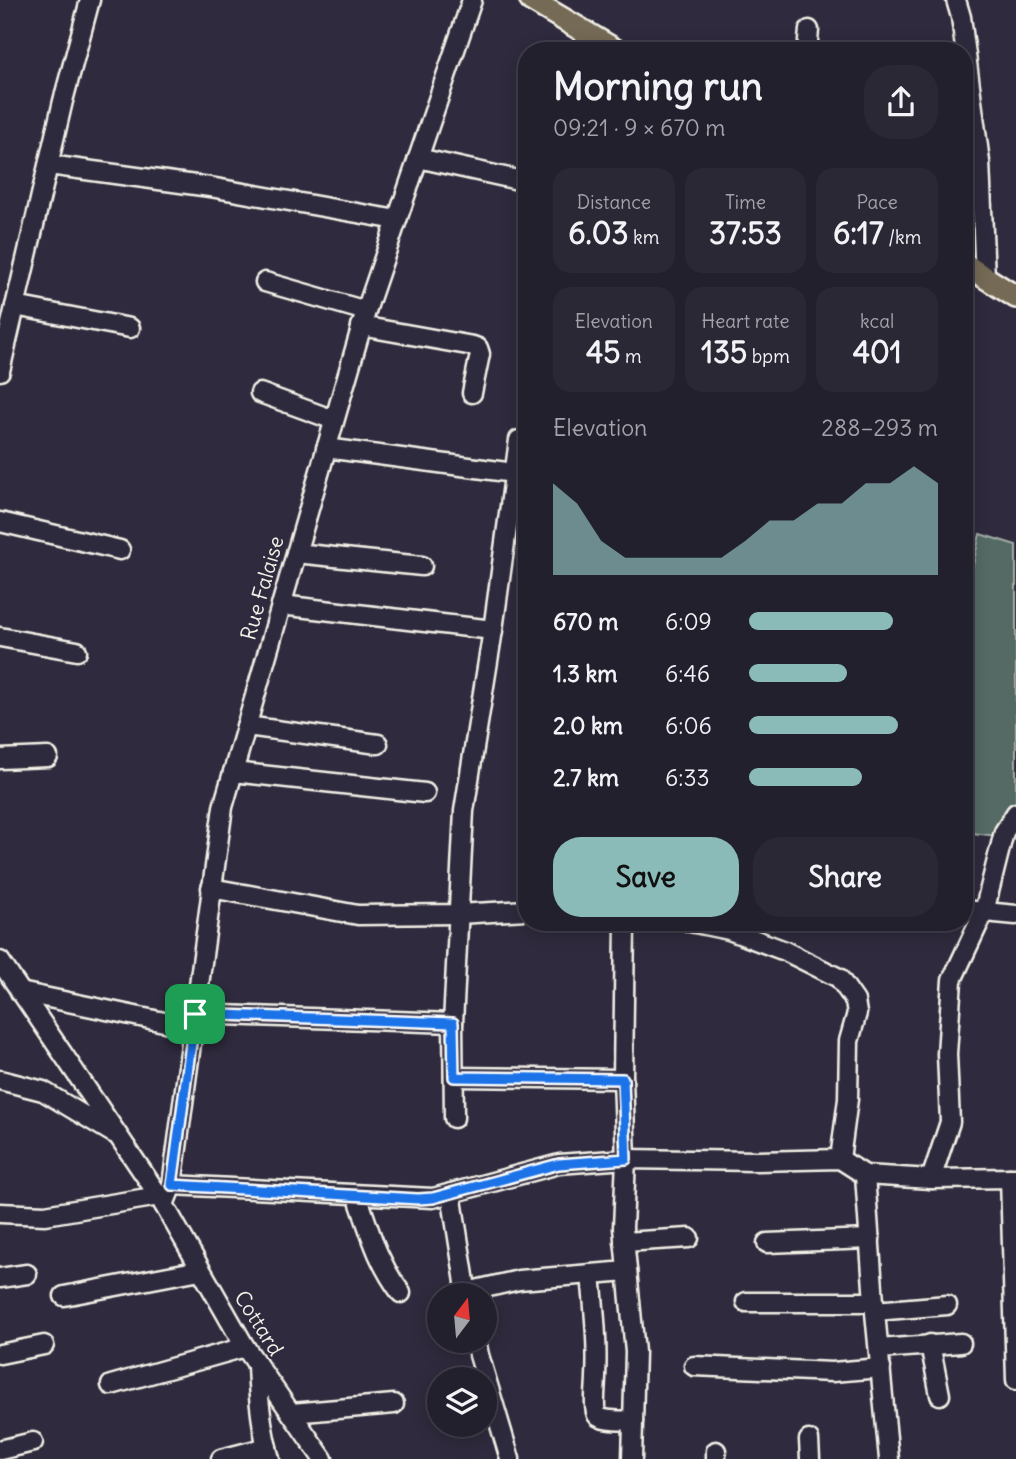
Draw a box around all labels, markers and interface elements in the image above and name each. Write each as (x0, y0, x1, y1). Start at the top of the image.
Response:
text: Morning run (553, 63, 763, 110)
button: share (864, 65, 938, 139)
text: 09:21 · 9 × 670 m (553, 113, 725, 142)
text: Distance (577, 190, 651, 214)
text: Time (725, 190, 766, 214)
text: Pace (857, 190, 898, 214)
text: 6.03 (568, 214, 629, 252)
text: 37:53 (709, 214, 782, 252)
text: 6:17 (833, 214, 884, 252)
text: km (629, 225, 659, 249)
text: /km (884, 225, 921, 249)
text: Elevation (575, 309, 653, 333)
text: Heart rate (701, 309, 790, 333)
text: kcal (860, 309, 894, 333)
text: 45 (586, 333, 621, 371)
text: 135 (701, 333, 747, 371)
text: 401 (853, 333, 902, 371)
text: m (621, 344, 642, 368)
text: bpm (747, 344, 790, 368)
text: Elevation (553, 413, 647, 442)
text: 288–293 m (821, 413, 938, 442)
street label: Rue Falaise (234, 533, 290, 643)
text: 670 m (553, 607, 618, 636)
text: 6:09 (665, 607, 712, 636)
text: 1.3 km (553, 659, 617, 688)
text: 6:46 (665, 659, 710, 688)
text: 2.0 km (553, 711, 623, 740)
text: 6:06 (665, 711, 712, 740)
text: 2.7 km (553, 763, 619, 792)
text: 6:33 (665, 763, 710, 792)
button: Save (553, 837, 739, 917)
button: Share (753, 837, 938, 917)
pin (165, 984, 225, 1044)
icon: arrive (176, 995, 214, 1033)
north arrow (427, 1283, 497, 1353)
map controls (427, 1283, 497, 1437)
street label: Cottard (228, 1285, 290, 1361)
button: layers (427, 1367, 497, 1437)

